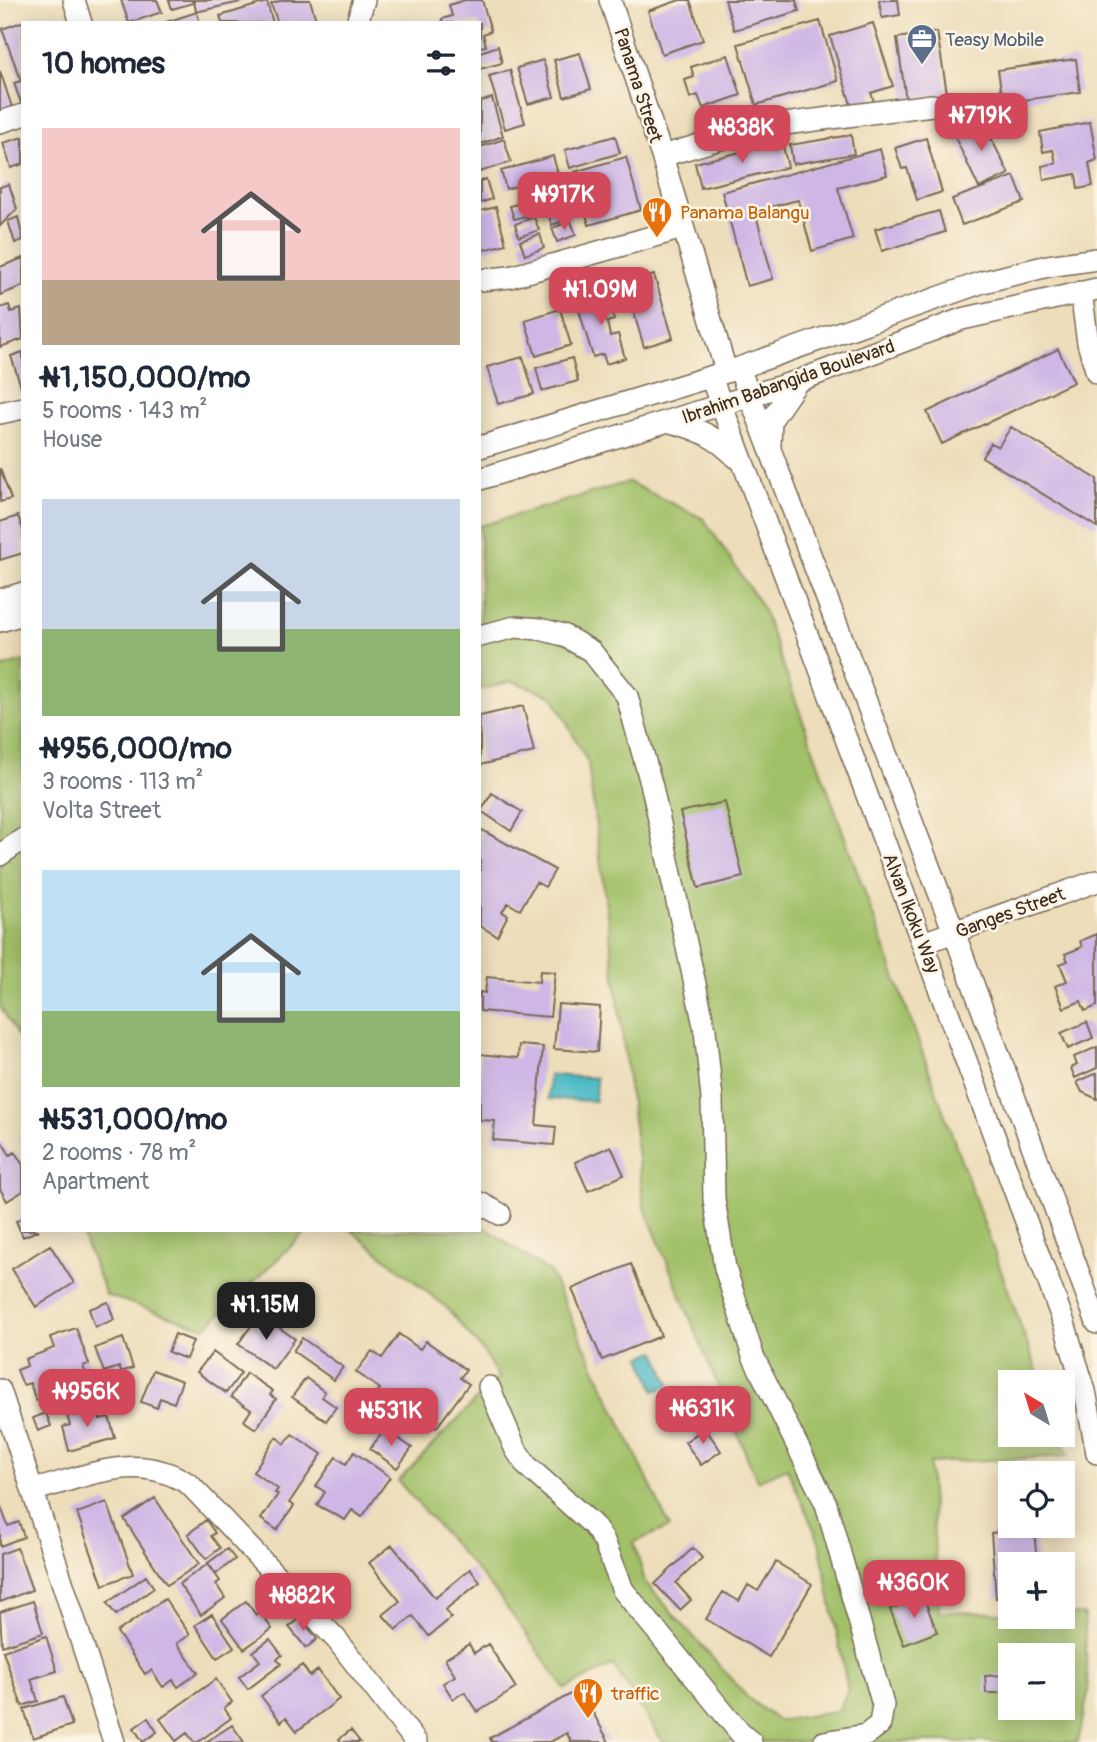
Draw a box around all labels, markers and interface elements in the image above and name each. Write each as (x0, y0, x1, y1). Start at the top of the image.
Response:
office icon: Teasy Mobile (905, 22, 939, 66)
street label: Panama Street (608, 25, 668, 146)
place label: Teasy Mobile (945, 28, 1044, 52)
icon: filters (422, 44, 460, 82)
text: 10 homes (42, 45, 165, 82)
pin: ₦719K (932, 94, 1030, 153)
text: ₦719K (951, 101, 1011, 130)
pin: ₦838K (693, 106, 791, 165)
text: ₦838K (710, 113, 774, 142)
icon: home (188, 173, 314, 299)
pin: ₦917K (515, 173, 613, 232)
text: ₦917K (534, 180, 594, 209)
restaurant icon: Panama Balangu (640, 195, 674, 239)
place label: Panama Balangu (680, 201, 810, 225)
pin: ₦1.09M (544, 268, 658, 327)
text: ₦1.09M (565, 275, 637, 304)
street label: Ibrahim Babangida Boulevard (679, 334, 898, 430)
text: ₦1,150,000/mo (42, 359, 250, 396)
text: 5 rooms · 143 m² (42, 396, 207, 425)
text: House (42, 425, 102, 454)
icon: home (188, 544, 314, 670)
text: ₦956,000/mo (42, 730, 232, 767)
text: 3 rooms · 113 m² (42, 767, 203, 796)
text: Volta Street (42, 796, 161, 825)
street label: Alvan Ikoku Way (877, 850, 945, 977)
street label: Ganges Street (952, 882, 1069, 944)
icon: home (188, 915, 314, 1041)
text: ₦531,000/mo (42, 1101, 227, 1138)
text: 2 rooms · 78 m² (42, 1138, 196, 1167)
text: Apartment (42, 1167, 149, 1196)
pin: ₦1.15M (209, 1282, 323, 1342)
text: ₦1.15M (233, 1290, 299, 1319)
pin: ₦956K (38, 1370, 136, 1429)
north arrow (998, 1370, 1074, 1447)
map controls (998, 1370, 1075, 1720)
text: ₦956K (54, 1377, 120, 1406)
pin: ₦631K (654, 1386, 752, 1446)
pin: ₦531K (342, 1388, 440, 1448)
text: ₦631K (672, 1394, 734, 1423)
text: ₦531K (360, 1396, 422, 1425)
button: locate (998, 1461, 1075, 1538)
button: + (998, 1552, 1075, 1629)
pin: ₦360K (865, 1560, 963, 1620)
text: ₦360K (879, 1568, 949, 1597)
pin: ₦882K (254, 1574, 352, 1633)
text: ₦882K (271, 1581, 335, 1610)
button: − (998, 1643, 1075, 1720)
restaurant icon: traffic (571, 1676, 605, 1720)
place label: traffic (610, 1682, 660, 1706)

